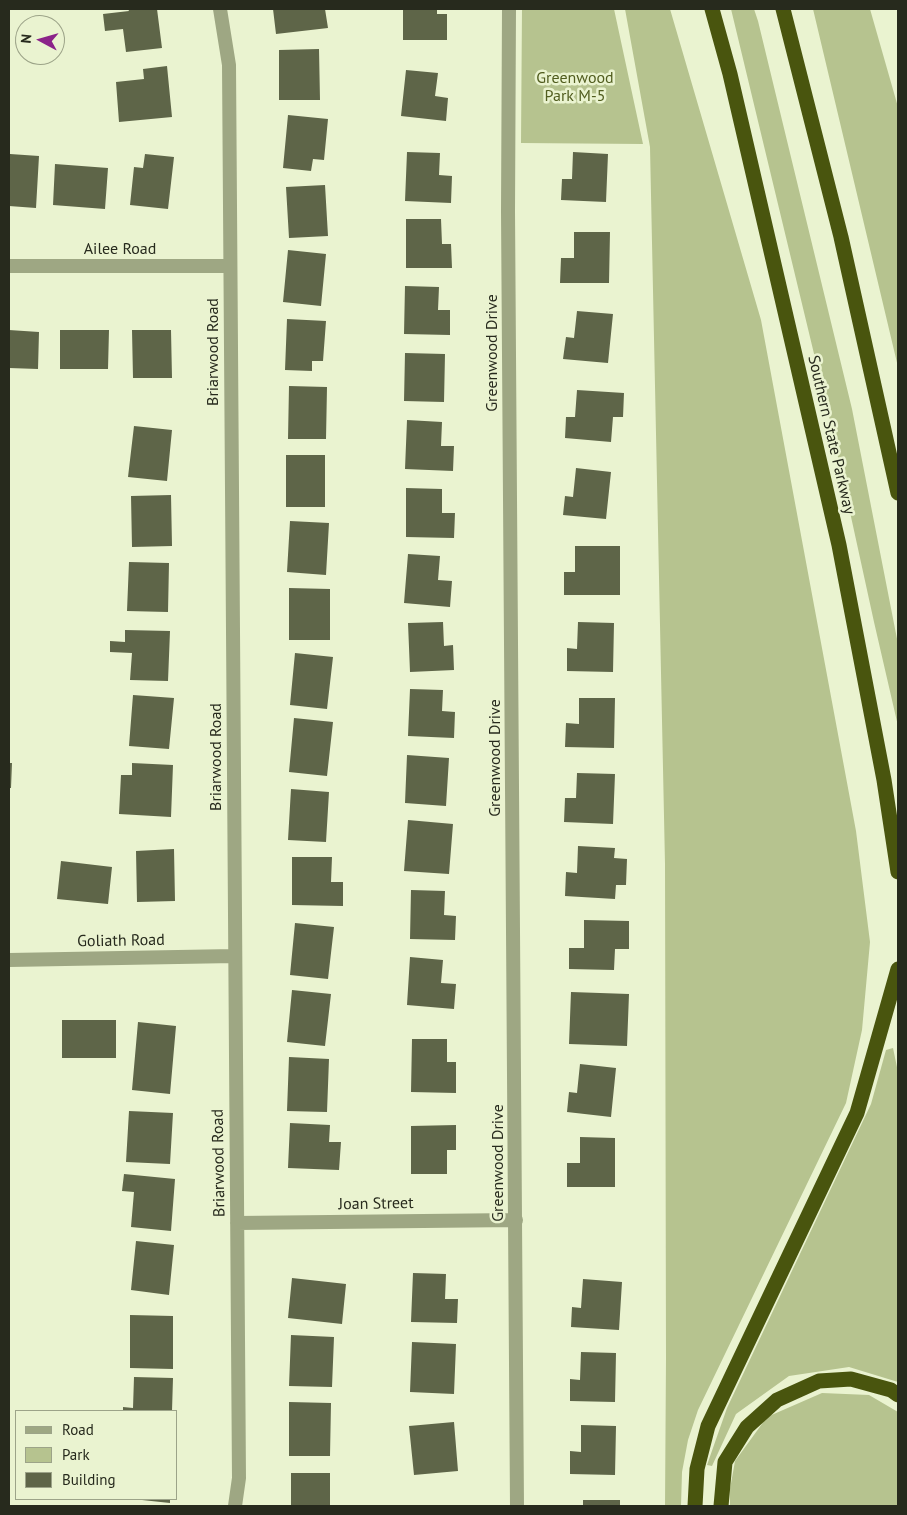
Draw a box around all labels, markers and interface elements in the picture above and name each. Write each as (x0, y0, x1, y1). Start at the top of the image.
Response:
north arrow (15, 15, 65, 65)
text: N (17, 33, 36, 44)
park label: Greenwood Park M-5 (536, 68, 614, 106)
street label: Ailee Road (84, 239, 156, 259)
street label: Greenwood Drive (482, 294, 502, 412)
street label: Briarwood Road (203, 298, 223, 406)
street label: Southern State Parkway (803, 354, 859, 516)
street label: Greenwood Drive (485, 699, 505, 817)
street label: Briarwood Road (206, 703, 226, 811)
street label: Goliath Road (77, 931, 165, 951)
street label: Greenwood Drive (488, 1104, 508, 1222)
street label: Briarwood Road (208, 1109, 230, 1217)
street label: Joan Street (338, 1194, 414, 1214)
legend (15, 1410, 178, 1500)
text: Road (62, 1420, 94, 1439)
text: Park (62, 1445, 90, 1464)
text: Building (62, 1470, 116, 1489)

